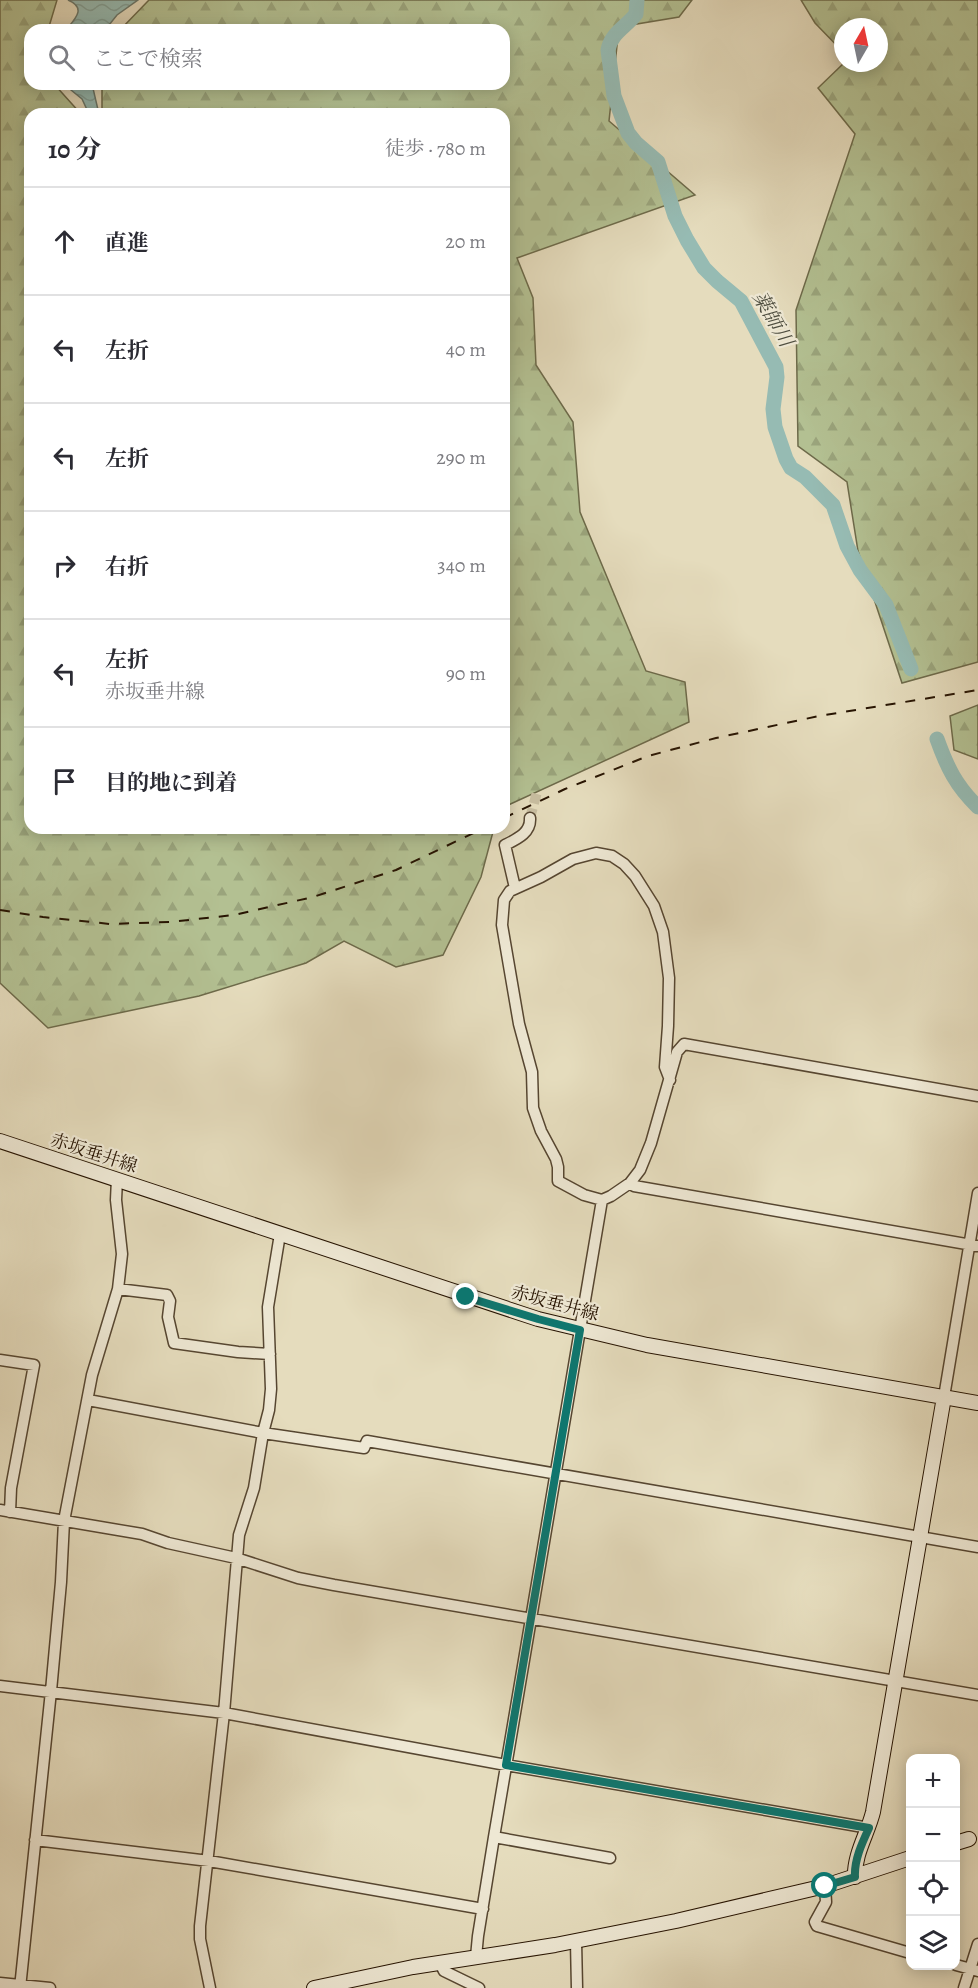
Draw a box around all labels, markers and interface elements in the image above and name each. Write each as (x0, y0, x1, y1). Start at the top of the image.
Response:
north arrow (834, 18, 888, 72)
search box (24, 24, 510, 90)
icon: search (45, 41, 78, 74)
text: ここで検索 (93, 44, 203, 74)
text: 10 分 (48, 132, 101, 167)
text: 徒歩 · 780 m (385, 135, 486, 162)
icon: ahead (48, 225, 81, 258)
text: 直進 (105, 228, 149, 258)
text: 20 m (445, 228, 486, 255)
water label: 薬師川 (746, 286, 801, 353)
icon: left (48, 333, 81, 366)
text: 左折 (105, 336, 149, 366)
text: 40 m (446, 336, 486, 363)
icon: left (48, 441, 81, 474)
text: 左折 (105, 444, 149, 474)
text: 290 m (436, 444, 486, 471)
icon: right (48, 549, 81, 582)
text: 右折 (105, 552, 149, 582)
text: 340 m (437, 552, 486, 579)
text: 左折 (105, 645, 149, 675)
icon: left (48, 657, 81, 690)
text: 90 m (446, 660, 486, 687)
text: 赤坂垂井線 (105, 678, 205, 705)
icon: arrive (48, 765, 81, 798)
text: 目的地に到着 (105, 768, 237, 798)
street label: 赤坂垂井線 (47, 1128, 141, 1178)
street label: 赤坂垂井線 (508, 1280, 602, 1326)
route end (452, 1283, 478, 1309)
map controls (906, 1754, 960, 1970)
button: + (906, 1754, 960, 1808)
button: − (906, 1808, 960, 1862)
button: locate (906, 1862, 960, 1916)
route start (811, 1872, 837, 1898)
button: layers (906, 1916, 960, 1970)

